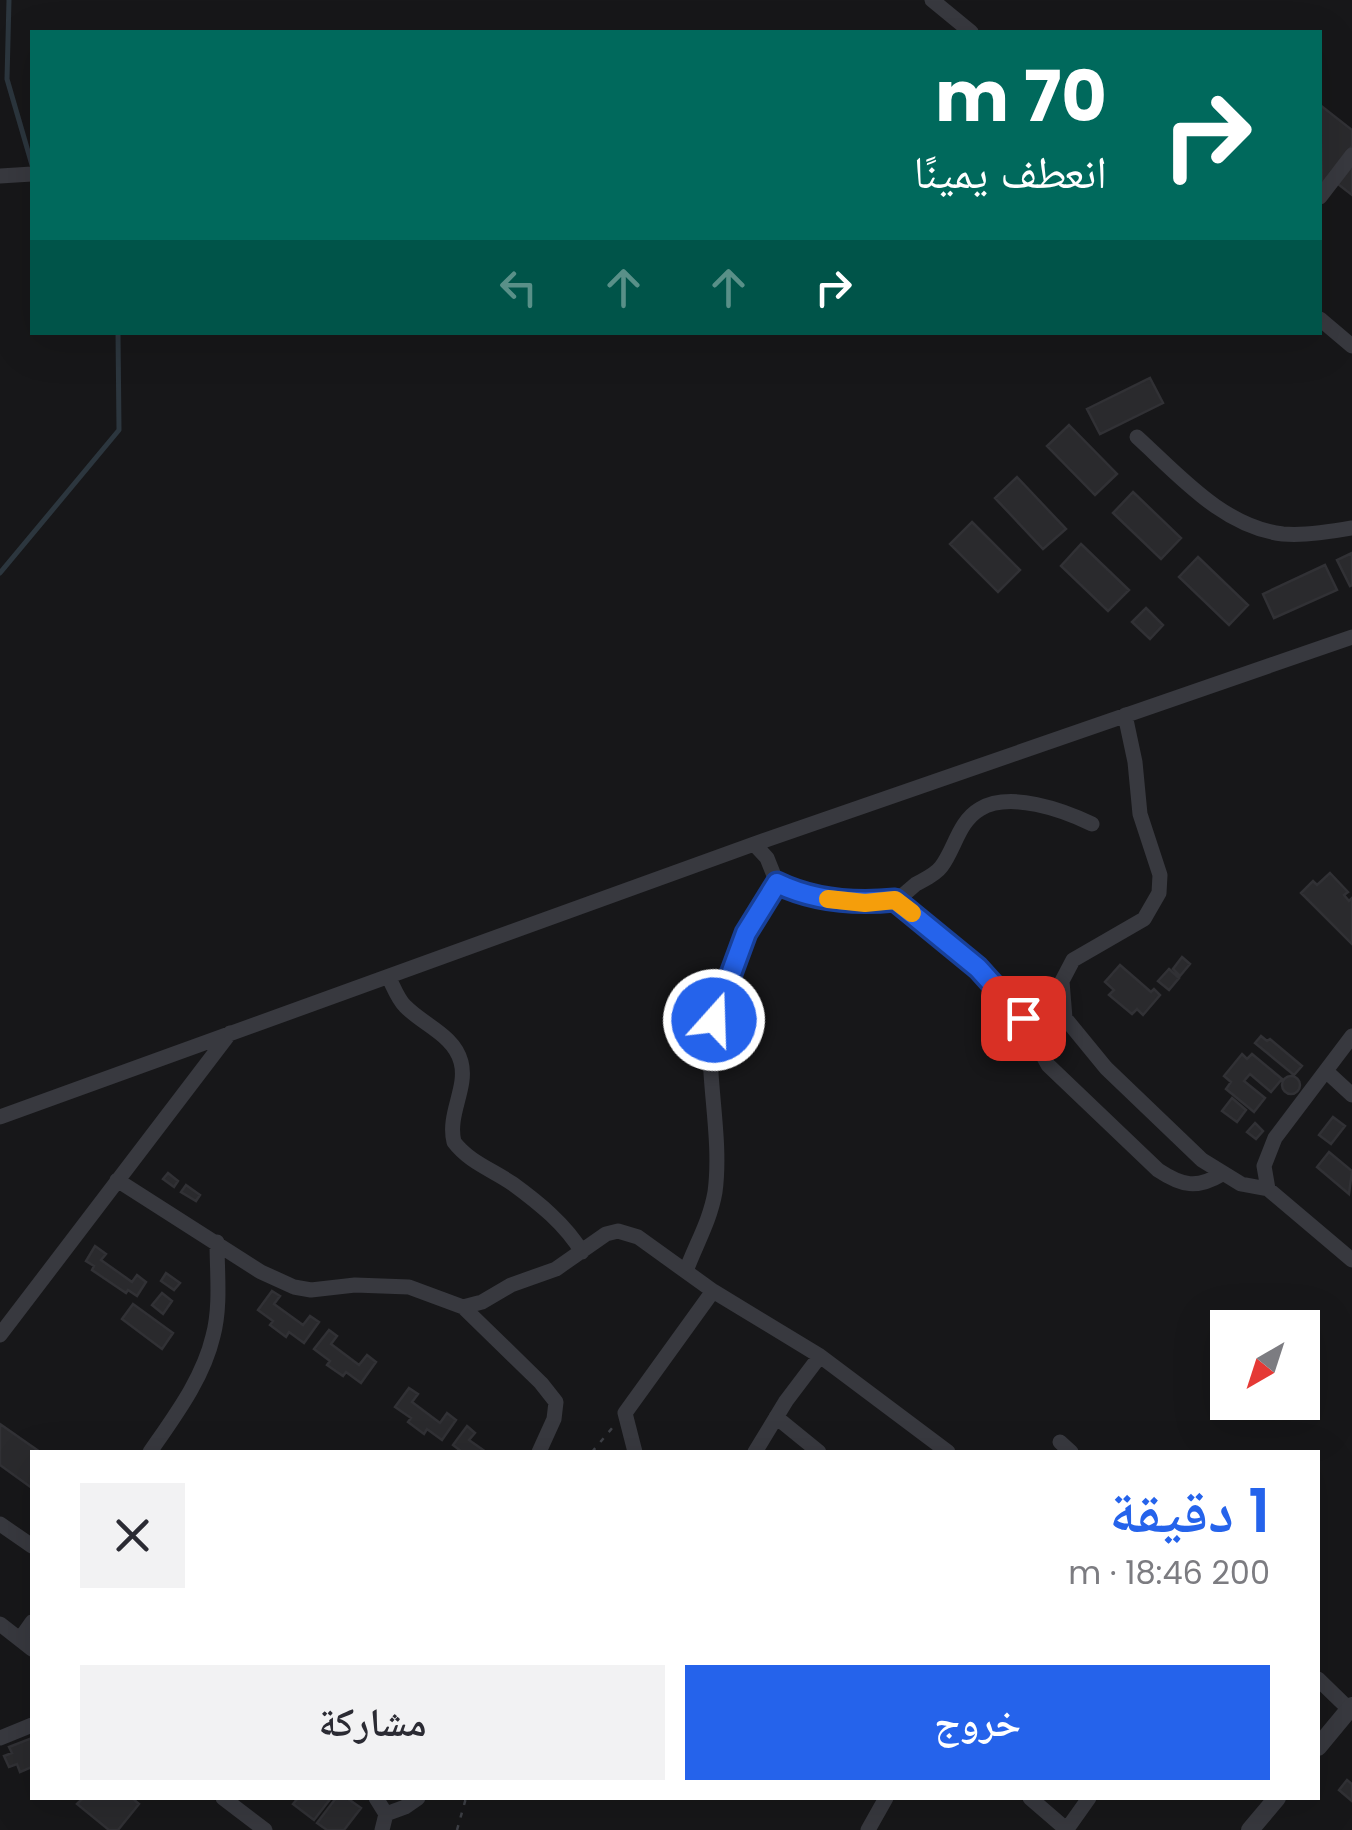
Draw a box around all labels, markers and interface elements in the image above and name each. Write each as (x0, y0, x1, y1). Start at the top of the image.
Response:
text: 70 m (935, 47, 1107, 146)
icon: right (1142, 70, 1272, 200)
text: انعطف يمينًا (913, 141, 1107, 204)
icon: left (491, 260, 546, 315)
icon: ahead (596, 260, 651, 315)
icon: ahead (701, 260, 756, 315)
icon: right (806, 260, 861, 315)
position arrow (662, 968, 766, 1072)
pin (981, 976, 1066, 1061)
icon: arrive (996, 991, 1051, 1046)
north arrow (1210, 1310, 1320, 1420)
map controls (1210, 1310, 1320, 1420)
text: 1 دقيقة (1109, 1469, 1270, 1553)
button: close (80, 1483, 185, 1588)
text: 200 m · 18:46 (1068, 1550, 1270, 1595)
button: مشاركة (80, 1665, 665, 1780)
button: خروج (685, 1665, 1270, 1780)

